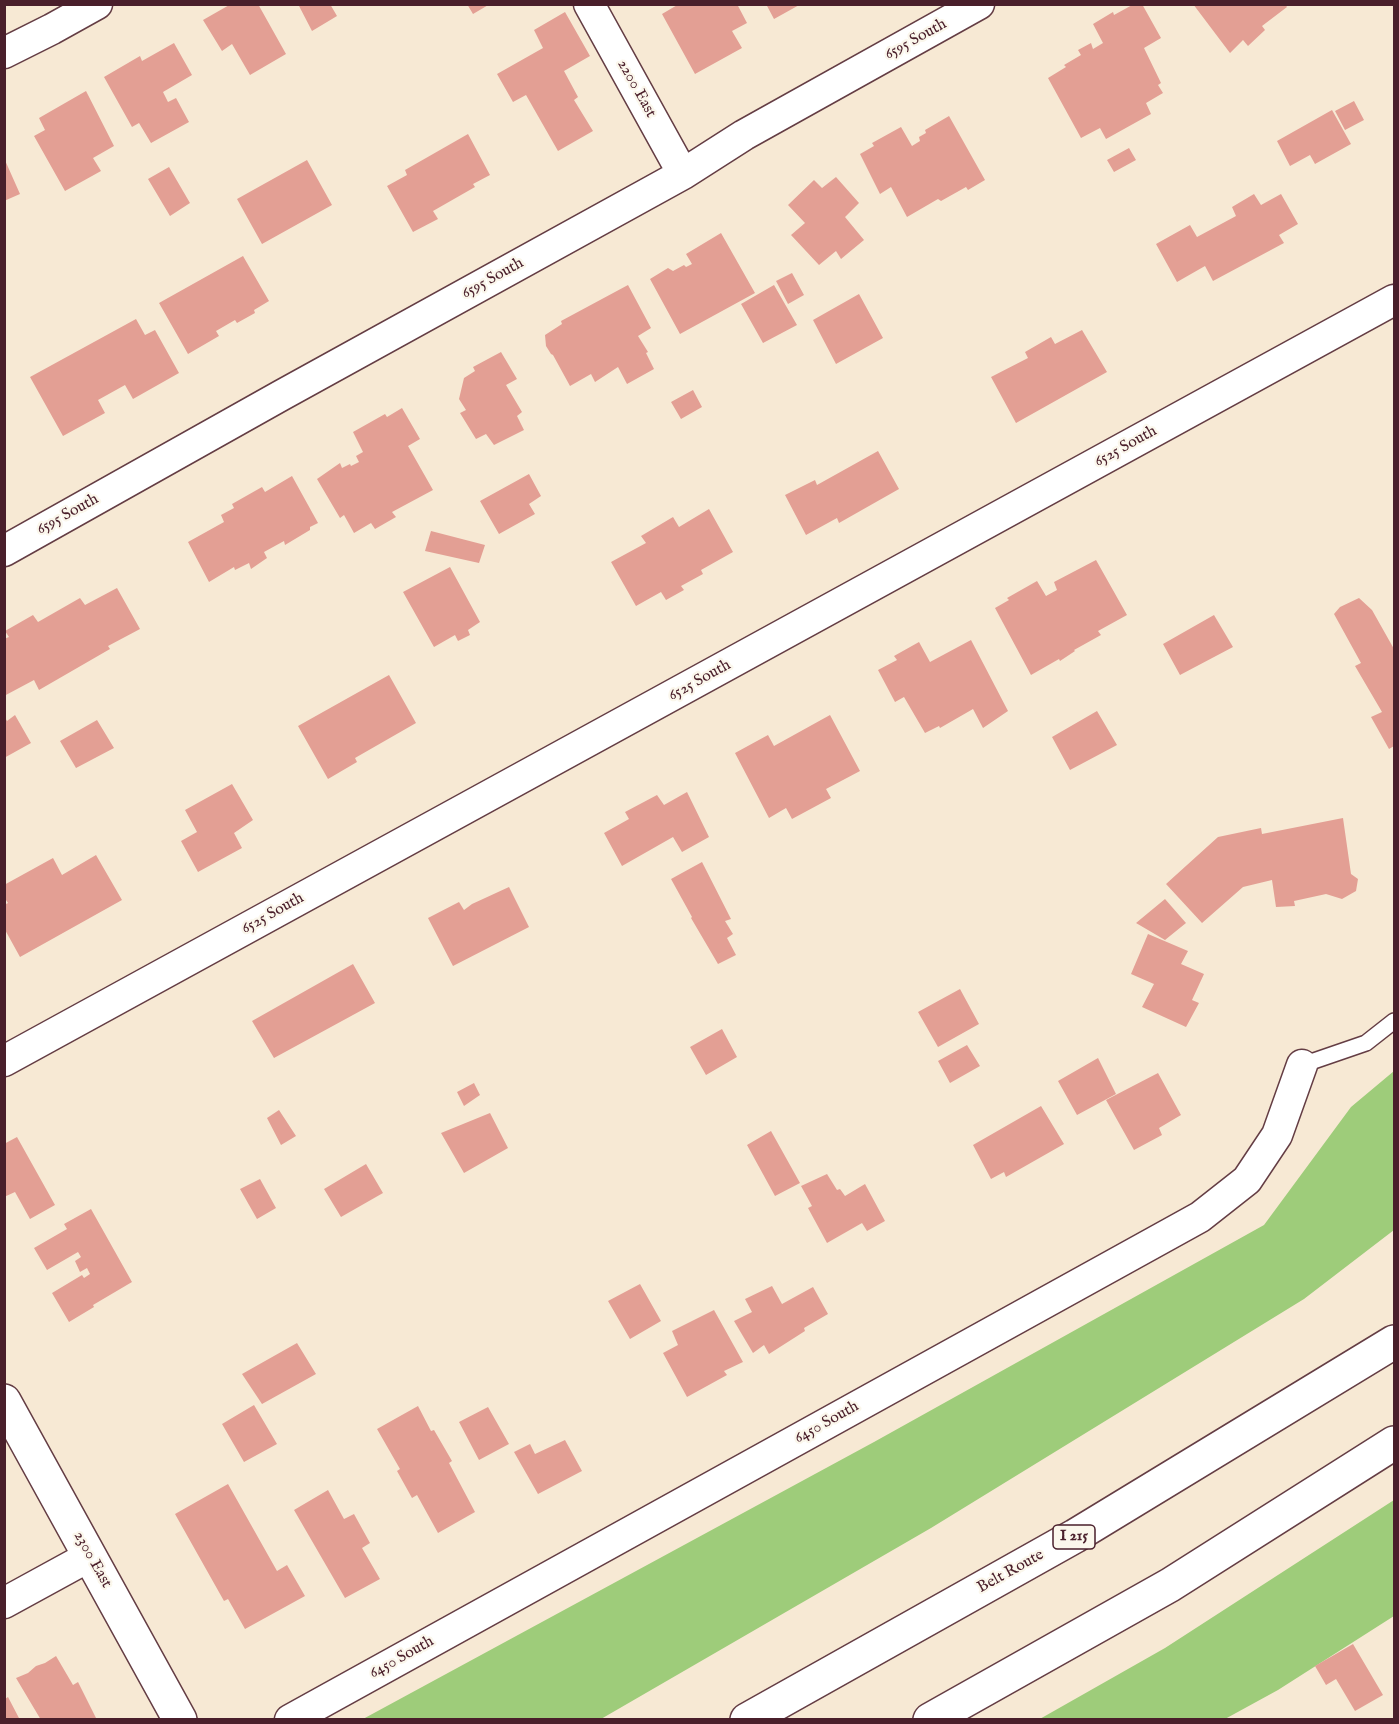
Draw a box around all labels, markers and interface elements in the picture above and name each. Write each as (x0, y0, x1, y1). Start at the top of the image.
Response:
street label: 6595 South (882, 15, 950, 65)
street label: 2200 East (612, 57, 660, 121)
street label: 6595 South (459, 254, 527, 304)
street label: 6525 South (1091, 422, 1161, 472)
street label: 6595 South (34, 490, 102, 540)
street label: 6525 South (665, 656, 735, 706)
street label: 6525 South (238, 889, 308, 939)
street label: 6450 South (791, 1397, 863, 1449)
road number: I 215 (1053, 1525, 1095, 1549)
street label: 2300 East (69, 1528, 115, 1592)
street label: Belt Route (974, 1546, 1048, 1598)
street label: 6450 South (366, 1632, 438, 1684)

